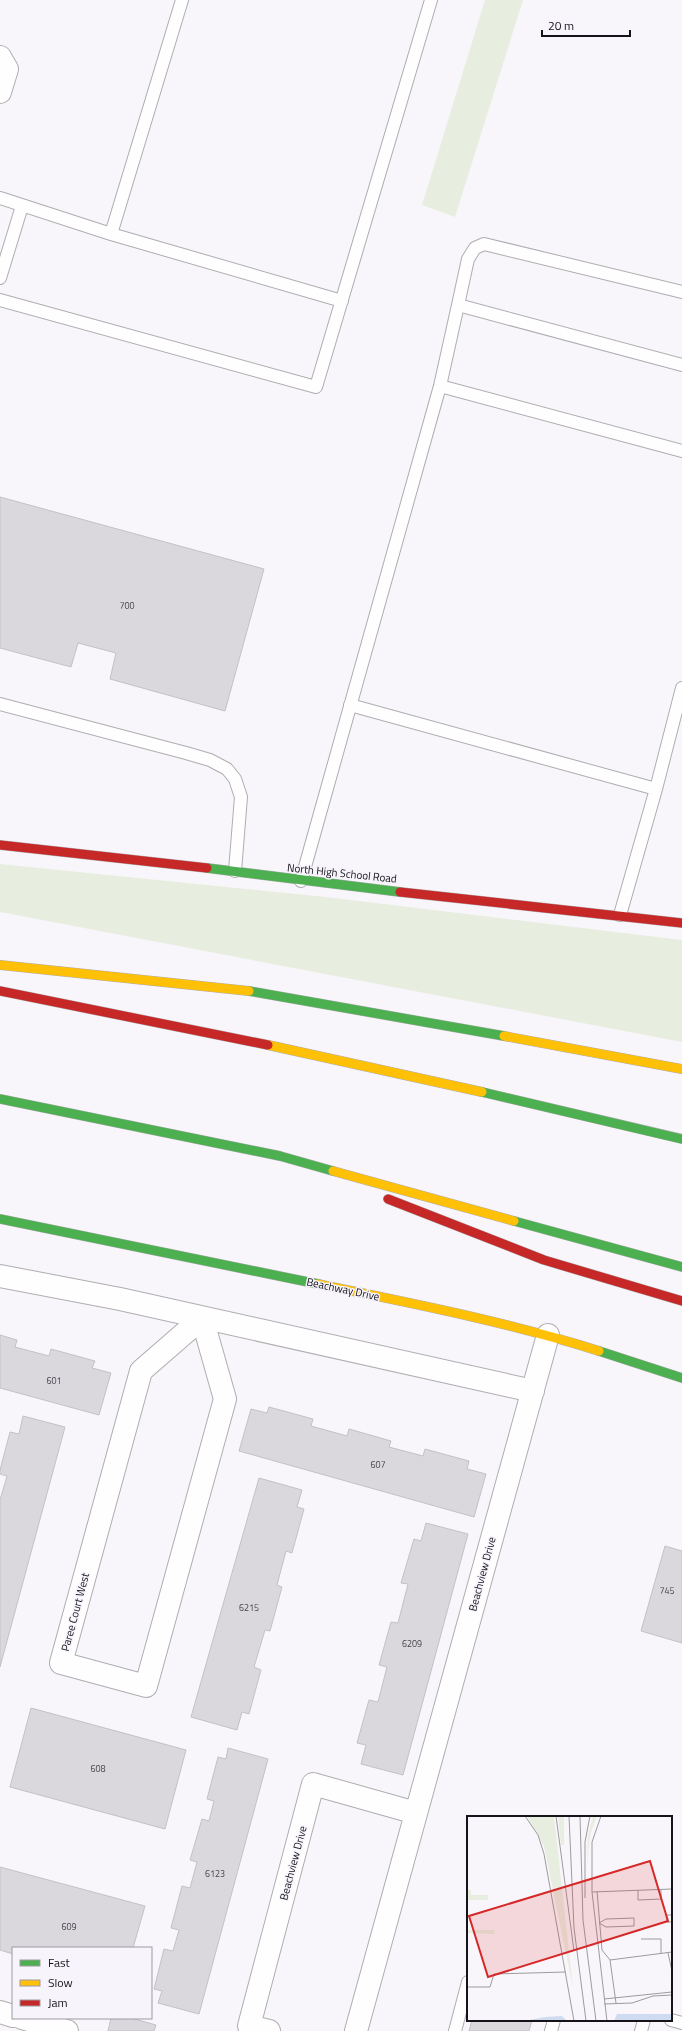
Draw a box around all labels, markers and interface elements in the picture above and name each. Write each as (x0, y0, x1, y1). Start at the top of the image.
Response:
scale bar (542, 12, 630, 38)
text: 20 m (548, 16, 574, 35)
house number: 700 (119, 599, 135, 612)
street label: North High School Road (286, 859, 398, 887)
street label: Beachway Drive (305, 1273, 381, 1305)
house number: 601 (46, 1374, 62, 1387)
house number: 607 (370, 1458, 386, 1471)
street label: Beachview Drive (464, 1535, 500, 1613)
street label: Paree Court West (57, 1571, 93, 1653)
house number: 745 (659, 1584, 675, 1597)
house number: 6215 (239, 1601, 259, 1614)
house number: 6209 (402, 1637, 422, 1650)
house number: 608 (90, 1762, 106, 1775)
inset map (467, 1816, 672, 2021)
street label: Beachview Drive (275, 1824, 311, 1902)
house number: 6123 (205, 1867, 225, 1880)
house number: 609 (61, 1920, 77, 1933)
legend (12, 1947, 152, 2019)
text: Fast (48, 1953, 71, 1972)
text: Slow (48, 1973, 73, 1992)
text: Jam (48, 1993, 68, 2012)

